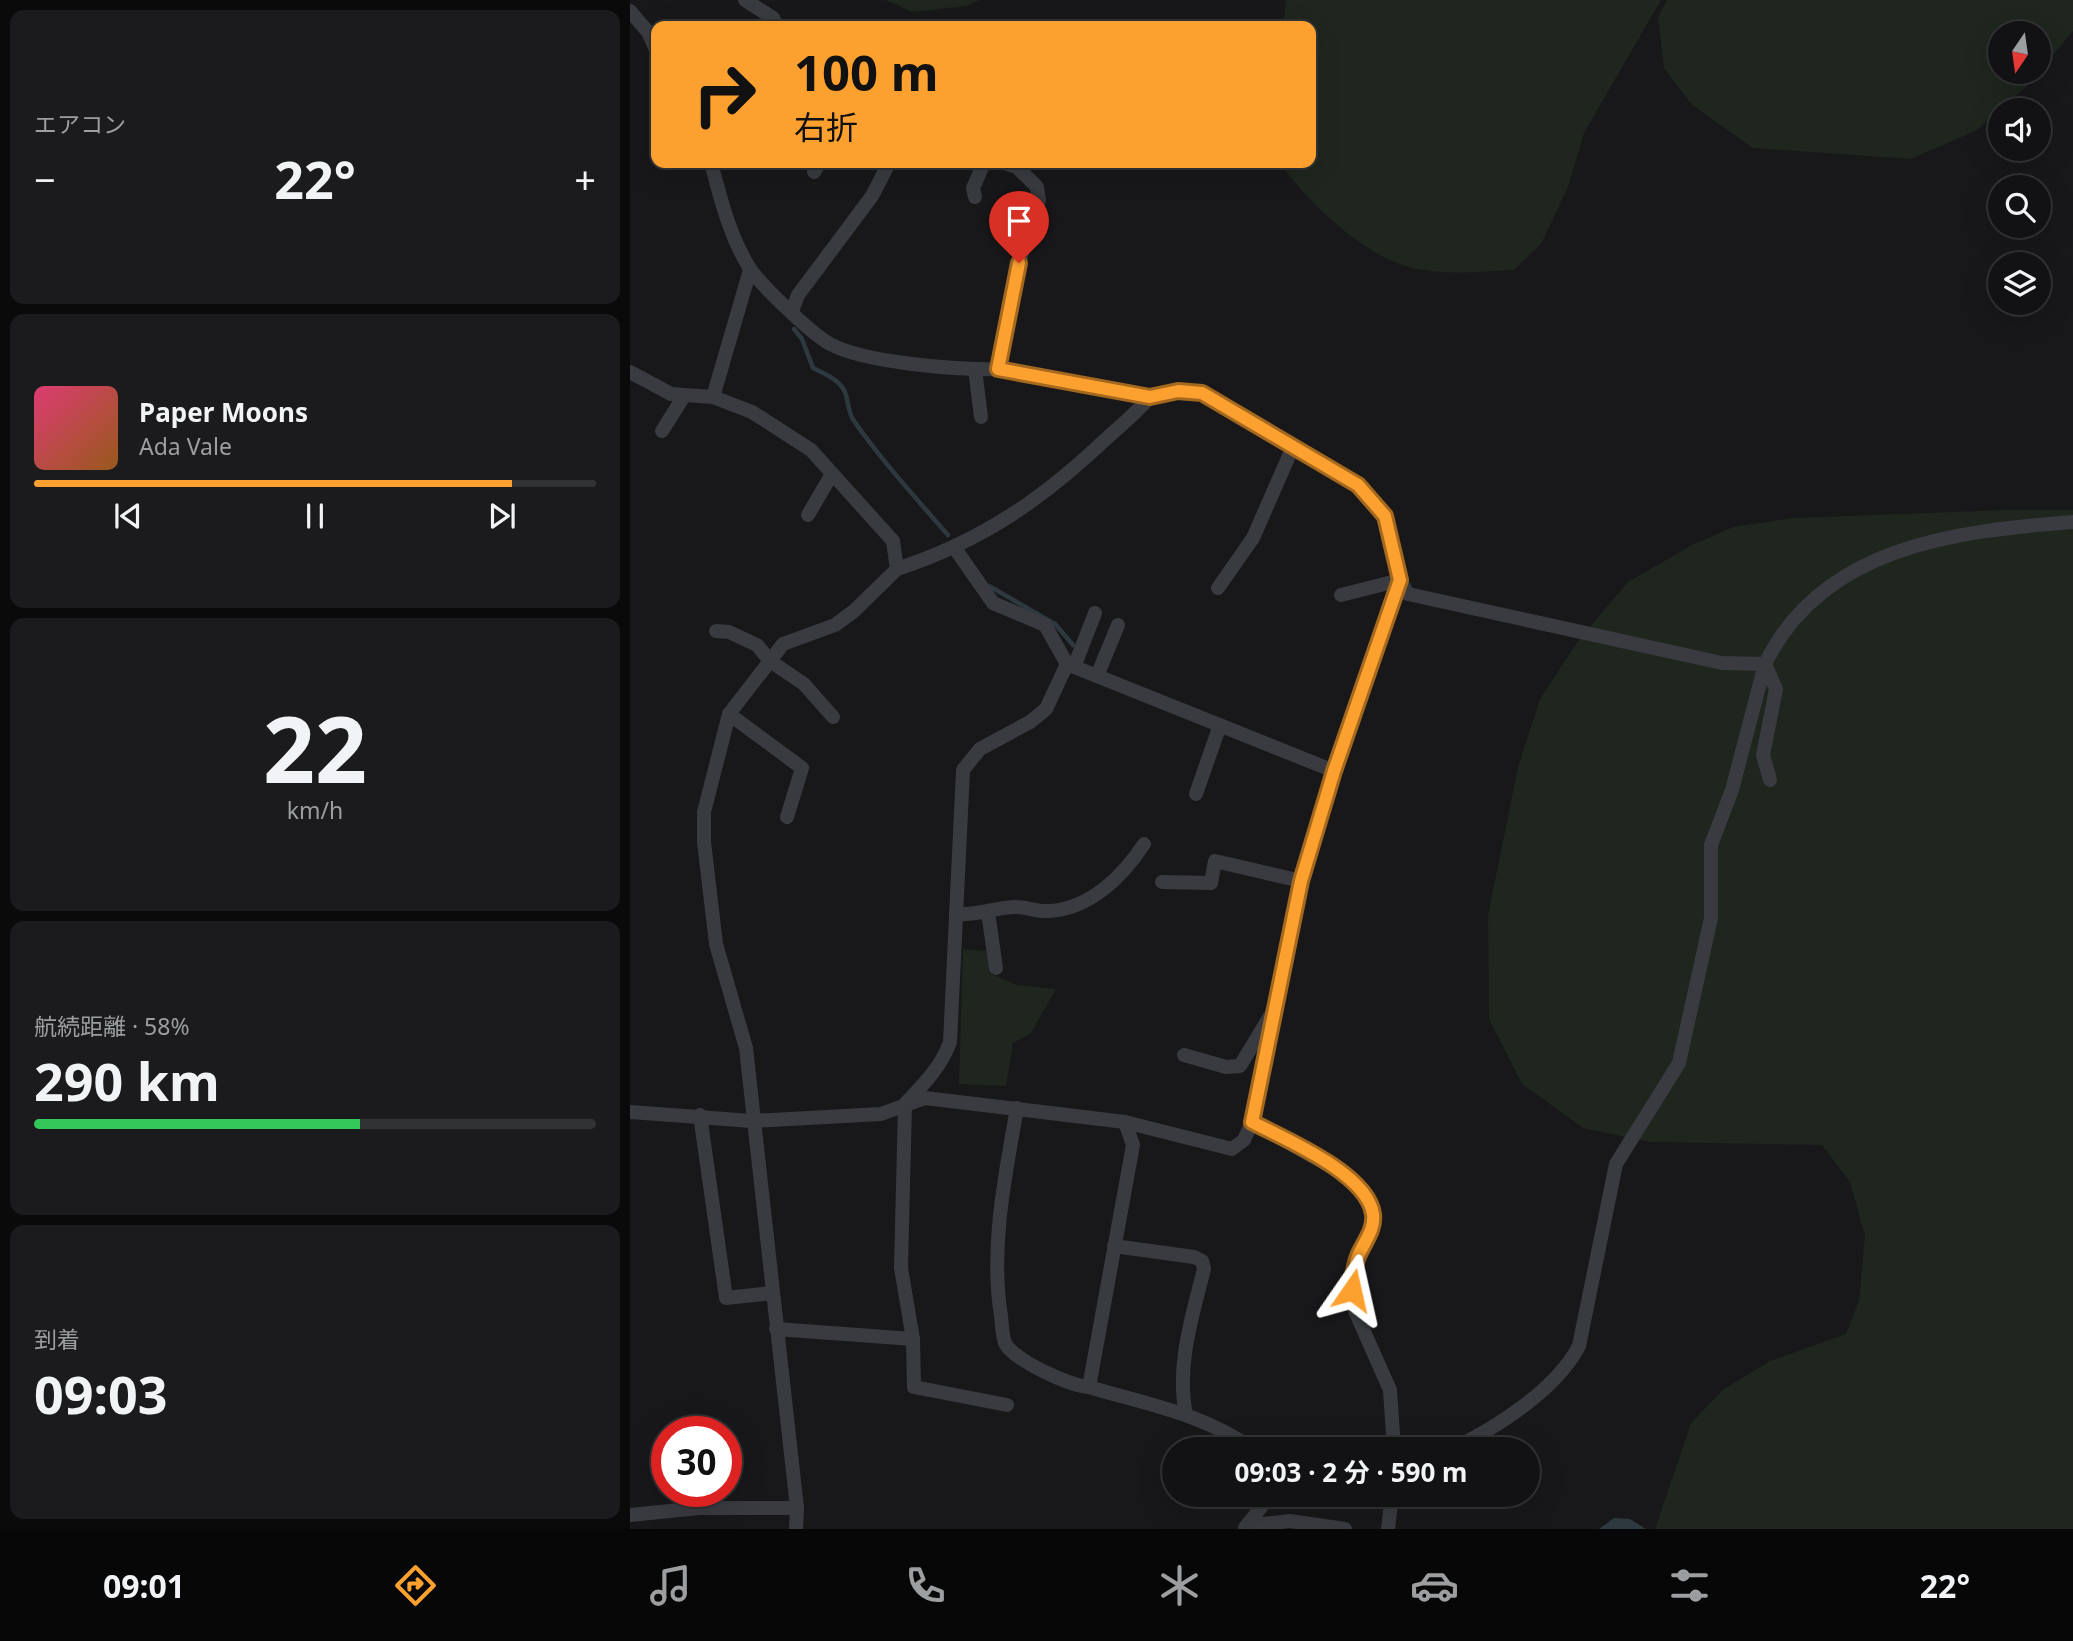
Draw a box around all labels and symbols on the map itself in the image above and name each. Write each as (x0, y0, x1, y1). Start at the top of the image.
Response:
north arrow (1988, 21, 2051, 84)
pin (989, 191, 1049, 263)
position arrow (1315, 1253, 1389, 1327)
speed limit sign: 30 (651, 1416, 742, 1507)

